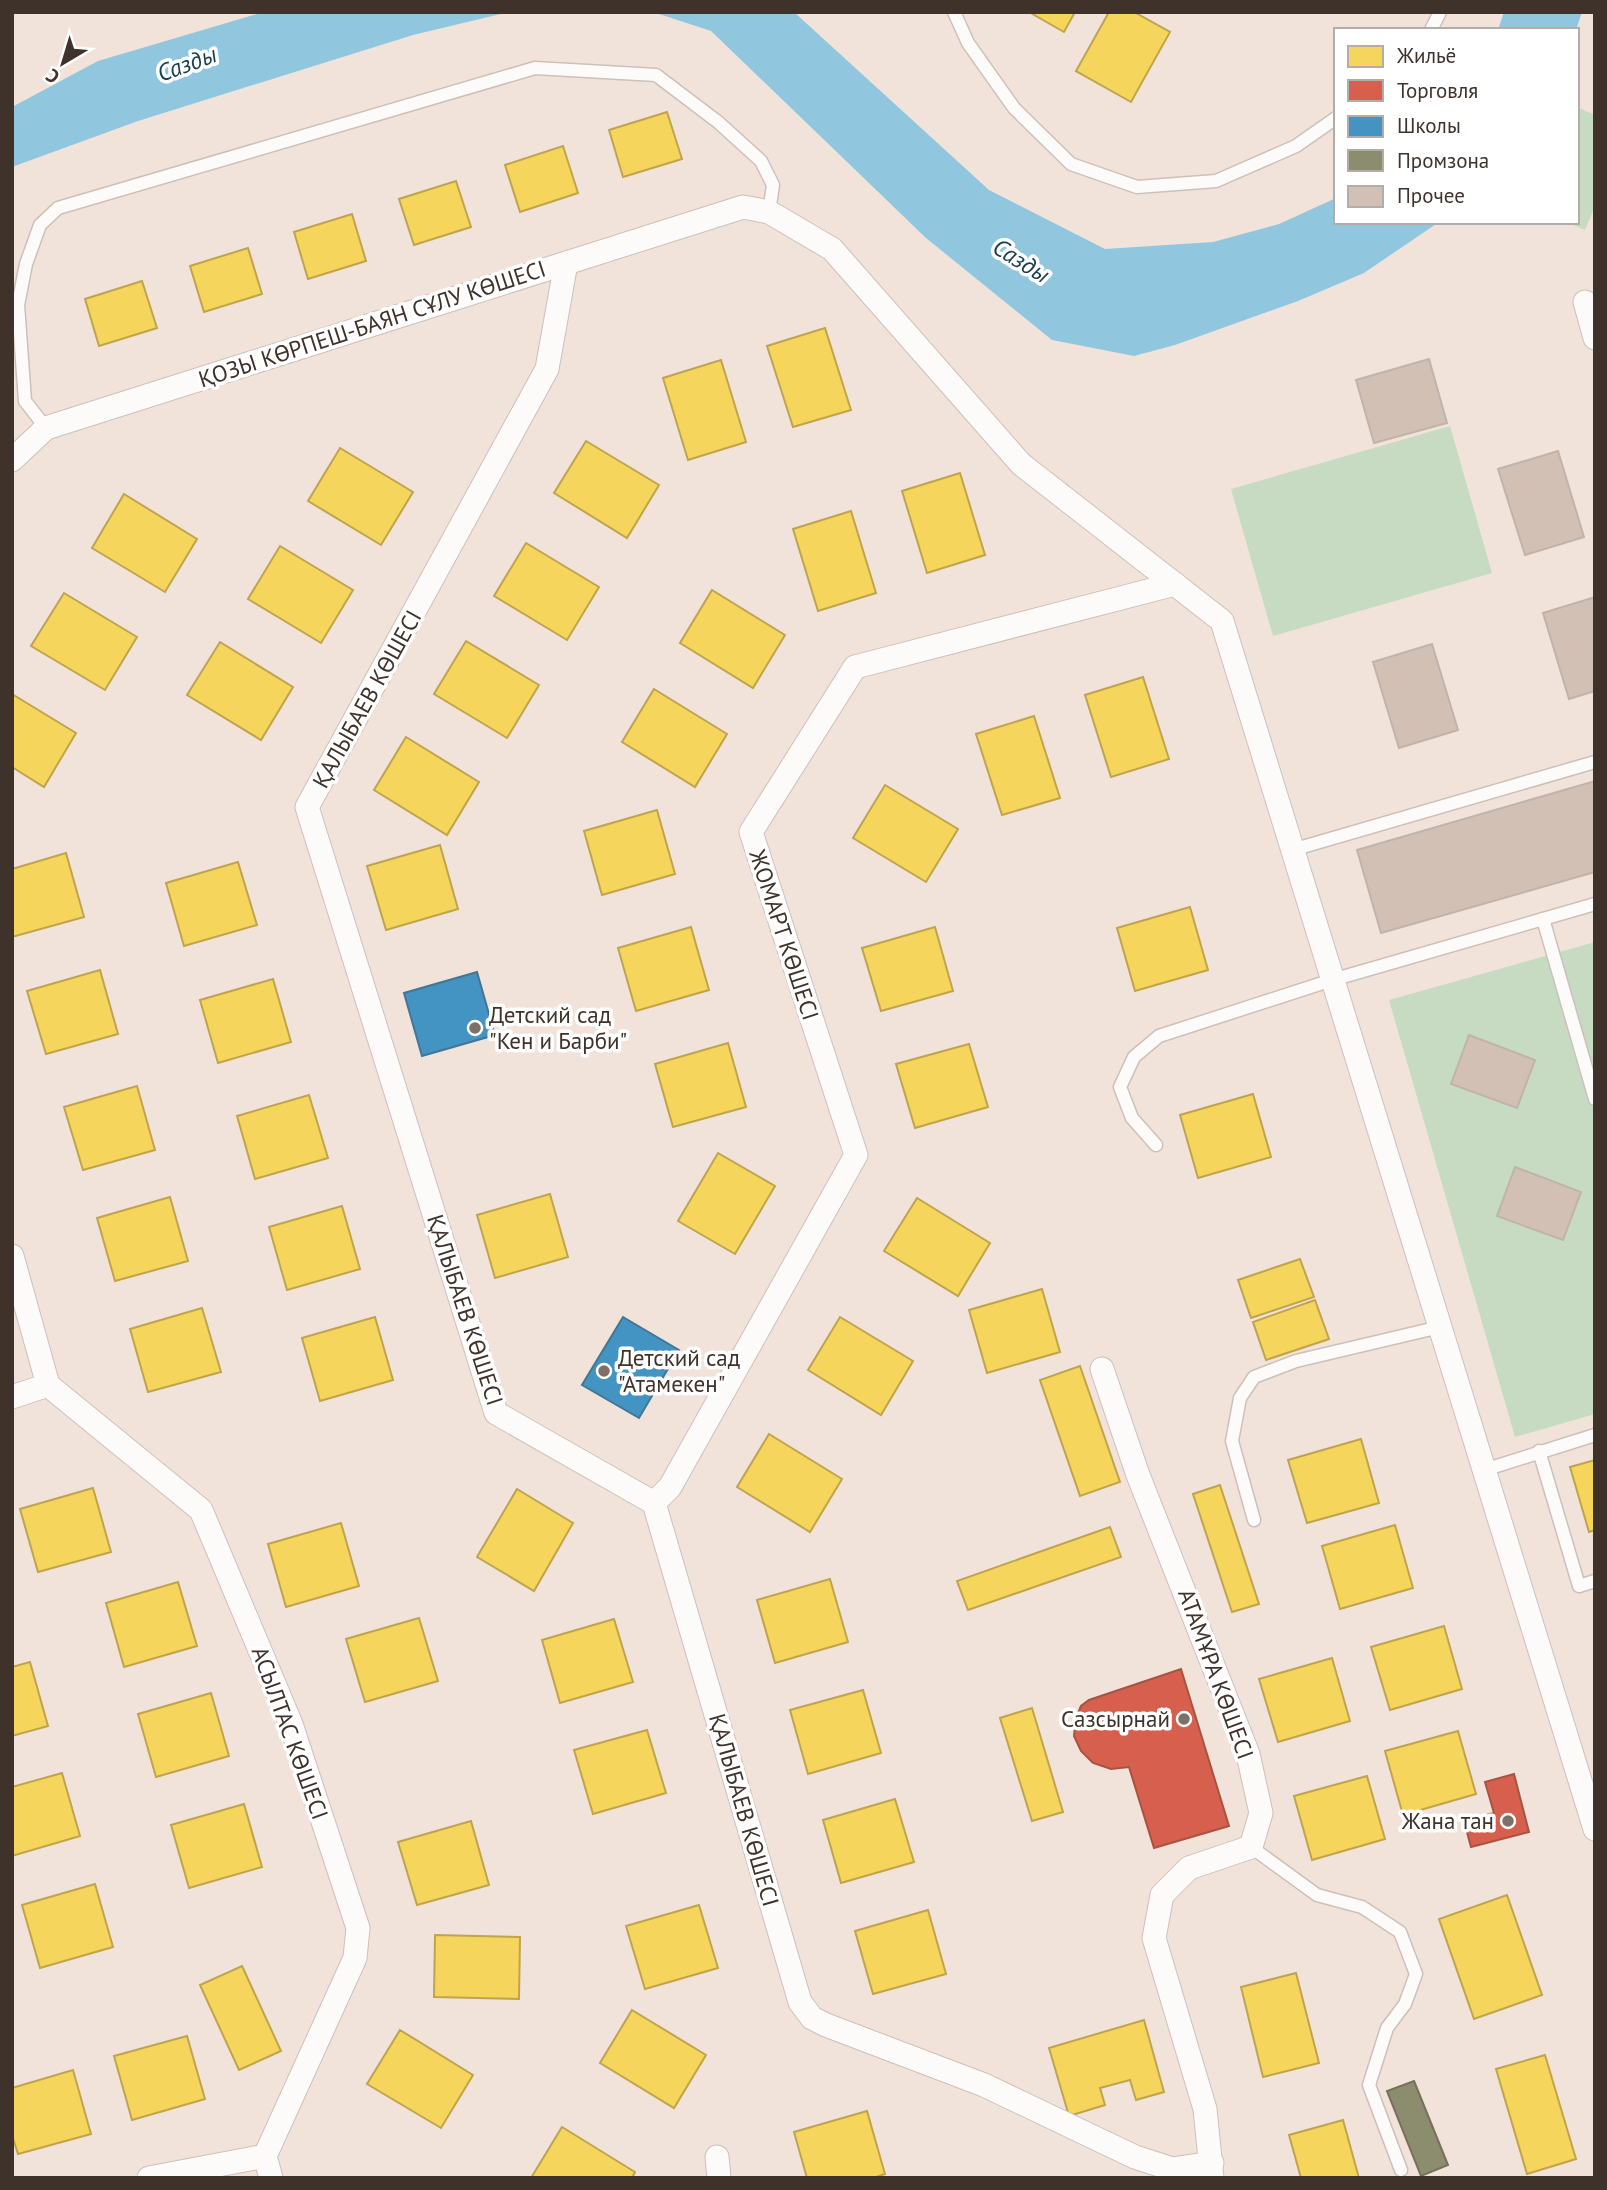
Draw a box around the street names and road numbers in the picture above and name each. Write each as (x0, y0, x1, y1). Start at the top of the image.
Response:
street label: ҚОЗЫ КӨРПЕШ-БАЯН СҰЛУ КӨШЕСІ (195, 254, 549, 393)
street label: ҚАЛЫБАЕВ КӨШЕСІ (306, 605, 428, 793)
street label: ЖОМАРТ КӨШЕСІ (743, 845, 826, 1024)
street label: ҚАЛЫБАЕВ КӨШЕСІ (421, 1211, 510, 1409)
street label: АТАМҰРА КӨШЕСІ (1172, 1585, 1261, 1763)
street label: АСЫЛТАС КӨШЕСІ (246, 1642, 335, 1823)
street label: ҚАЛЫБАЕВ КӨШЕСІ (703, 1710, 786, 1910)

